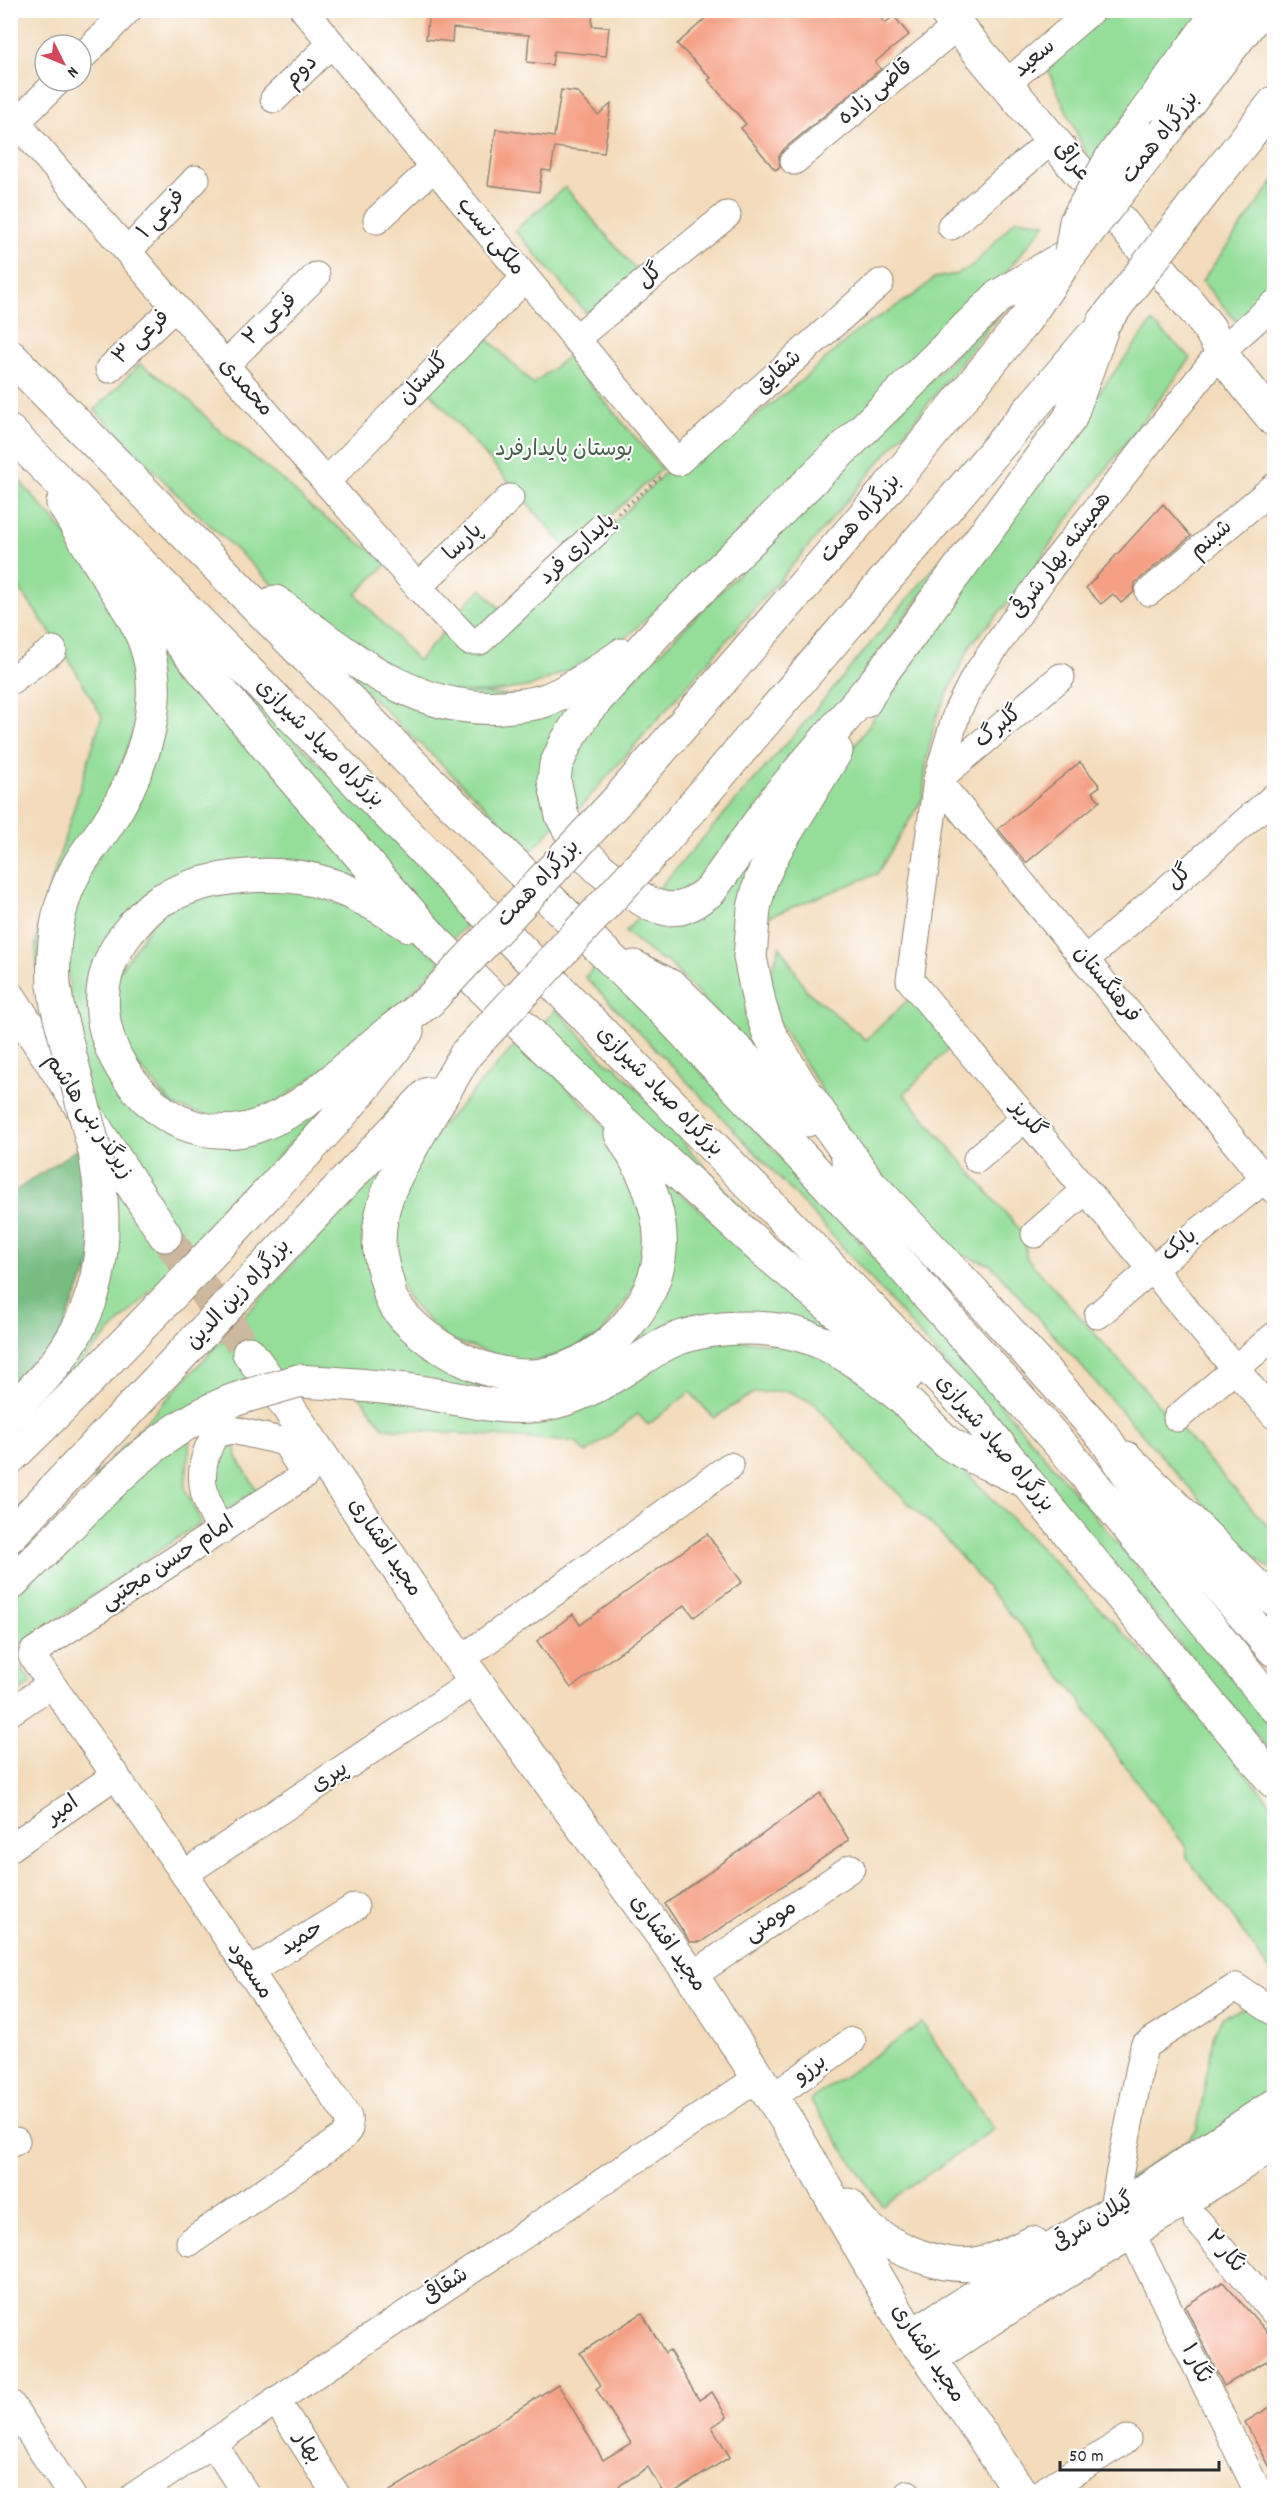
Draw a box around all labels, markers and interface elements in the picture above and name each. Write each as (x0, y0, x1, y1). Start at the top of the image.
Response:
street label: سعید (1007, 32, 1063, 86)
north arrow (33, 33, 93, 93)
street label: دوم (278, 48, 326, 96)
street label: قاضی زاده (832, 52, 920, 134)
text: N (61, 61, 83, 82)
street label: بزرگراه همت (1115, 85, 1207, 191)
street label: عراقی (1045, 135, 1098, 189)
street label: فرعی ۱ (131, 183, 193, 247)
street label: ملکی نسب (449, 191, 531, 283)
street label: گل (631, 257, 671, 297)
street label: فرعی ۲ (237, 286, 305, 354)
street label: فرعی ۳ (106, 303, 178, 373)
street label: شقایق (748, 343, 810, 403)
street label: گلستان (392, 347, 458, 413)
street label: محمدی (210, 352, 280, 424)
park label: بوستان پایدارفرد (495, 435, 633, 466)
street label: بزرگراه همت (813, 467, 909, 571)
street label: همیشه بهار شرقی (1003, 485, 1120, 626)
street label: پایداری فرد (533, 507, 623, 593)
street label: شبنم (1184, 513, 1240, 567)
street label: پارسا (437, 517, 491, 569)
street label: بزرگراه صیاد شیرازی (247, 672, 391, 816)
street label: گلبرگ (969, 699, 1029, 757)
street label: بزرگراه همت (490, 833, 588, 935)
street label: گل (1160, 858, 1200, 898)
street label: فرهنگستان (1065, 939, 1147, 1031)
street label: بزرگراه صیاد شیرازی (588, 1019, 730, 1165)
street label: زیرگذر بنی هاشم (36, 1048, 140, 1186)
street label: گلریز (1001, 1093, 1052, 1146)
street label: بابک (1155, 1222, 1205, 1270)
street label: بزرگراه زین الدین (179, 1233, 299, 1357)
street label: بزرگراه صیاد شیرازی (927, 1368, 1061, 1520)
street label: مجید افشاری (339, 1492, 429, 1604)
street label: امام حسن مجتبی (95, 1509, 241, 1619)
street label: پیری (305, 1754, 355, 1802)
street label: امیر (39, 1789, 86, 1835)
street label: مجید افشاری (621, 1889, 713, 1999)
street label: مومنی (738, 1893, 804, 1951)
street label: حمید (274, 1914, 330, 1964)
street label: مسعود (218, 1936, 280, 2006)
street label: برزو (787, 2048, 834, 2094)
street label: گیلان شرقی (1046, 2185, 1141, 2261)
street label: نگار ۲ (1197, 2224, 1251, 2280)
street label: شقاقی (416, 2259, 475, 2314)
street label: مجید افشاری (882, 2298, 972, 2410)
street label: نگار ۱ (1172, 2339, 1218, 2389)
street label: بهار (284, 2424, 329, 2470)
scale bar (1060, 2434, 1219, 2472)
text: 50 m (1069, 2445, 1104, 2470)

